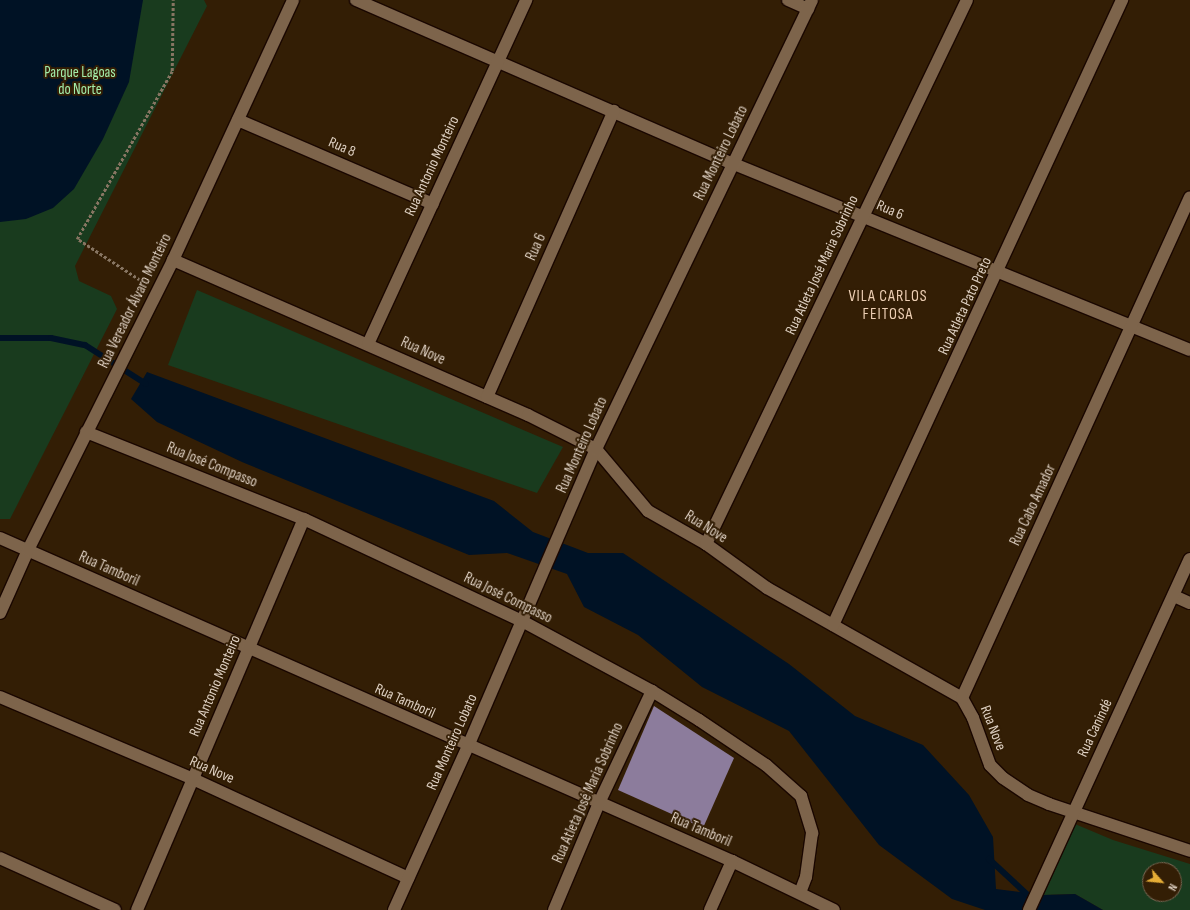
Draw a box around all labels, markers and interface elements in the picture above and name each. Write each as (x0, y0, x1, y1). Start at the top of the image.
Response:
park label: Parque Lagoas do Norte (44, 63, 116, 98)
street label: Rua Monteiro Lobato (690, 103, 752, 203)
street label: Rua Antonio Monteiro (401, 113, 463, 219)
street label: Rua 8 (326, 133, 358, 161)
street label: Rua Atleta José Maria Sobrinho (782, 192, 862, 338)
street label: Rua 6 (874, 196, 906, 224)
street label: Rua Vereador Álvaro Monteiro (95, 231, 175, 371)
street label: Rua 6 (522, 231, 550, 263)
street label: Rua Atleta Pato Preto (934, 254, 996, 358)
district label: VILA CARLOS FEITOSA (848, 287, 928, 325)
street label: Rua Nove (398, 333, 448, 369)
street label: Rua Monteiro Lobato (553, 394, 611, 496)
street label: Rua José Compasso (164, 439, 260, 491)
street label: Rua Cabo Amador (1006, 461, 1060, 549)
street label: Rua Nove (681, 507, 731, 547)
street label: Rua Tamboril (76, 548, 142, 590)
street label: Rua José Compasso (461, 569, 555, 627)
street label: Rua Antonio Monteiro (186, 633, 244, 739)
street label: Rua Tamboril (372, 680, 438, 722)
street label: Rua Monteiro Lobato (423, 691, 481, 793)
street label: Rua Canindé (1074, 696, 1116, 760)
street label: Rua Nove (976, 703, 1010, 753)
street label: Rua Atleta José Maria Sobrinho (549, 720, 627, 866)
street label: Rua Nove (187, 752, 237, 788)
street label: Rua Tamboril (668, 809, 734, 851)
north arrow (1142, 862, 1182, 902)
text: N (1165, 882, 1179, 893)

